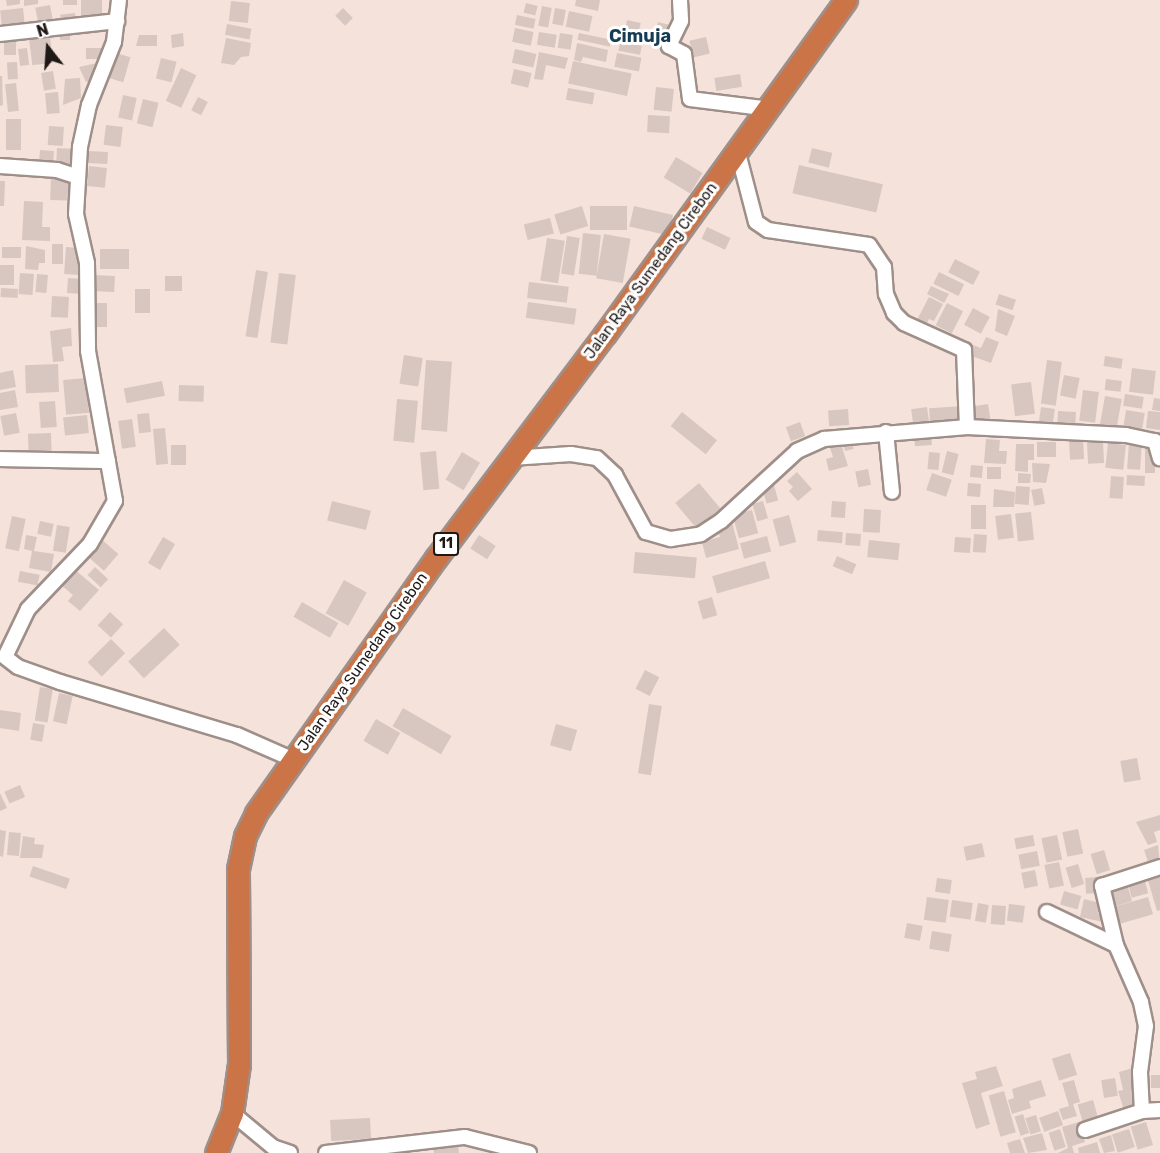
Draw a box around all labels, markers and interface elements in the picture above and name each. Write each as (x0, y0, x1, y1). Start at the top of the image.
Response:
north arrow (18, 18, 78, 78)
text: N (34, 20, 51, 41)
district label: Cimuja (609, 25, 671, 47)
street label: Jalan Raya Sumedang Cirebon (581, 179, 721, 363)
road number: 11 (432, 533, 460, 555)
street label: Jalan Raya Sumedang Cirebon (294, 569, 432, 755)

